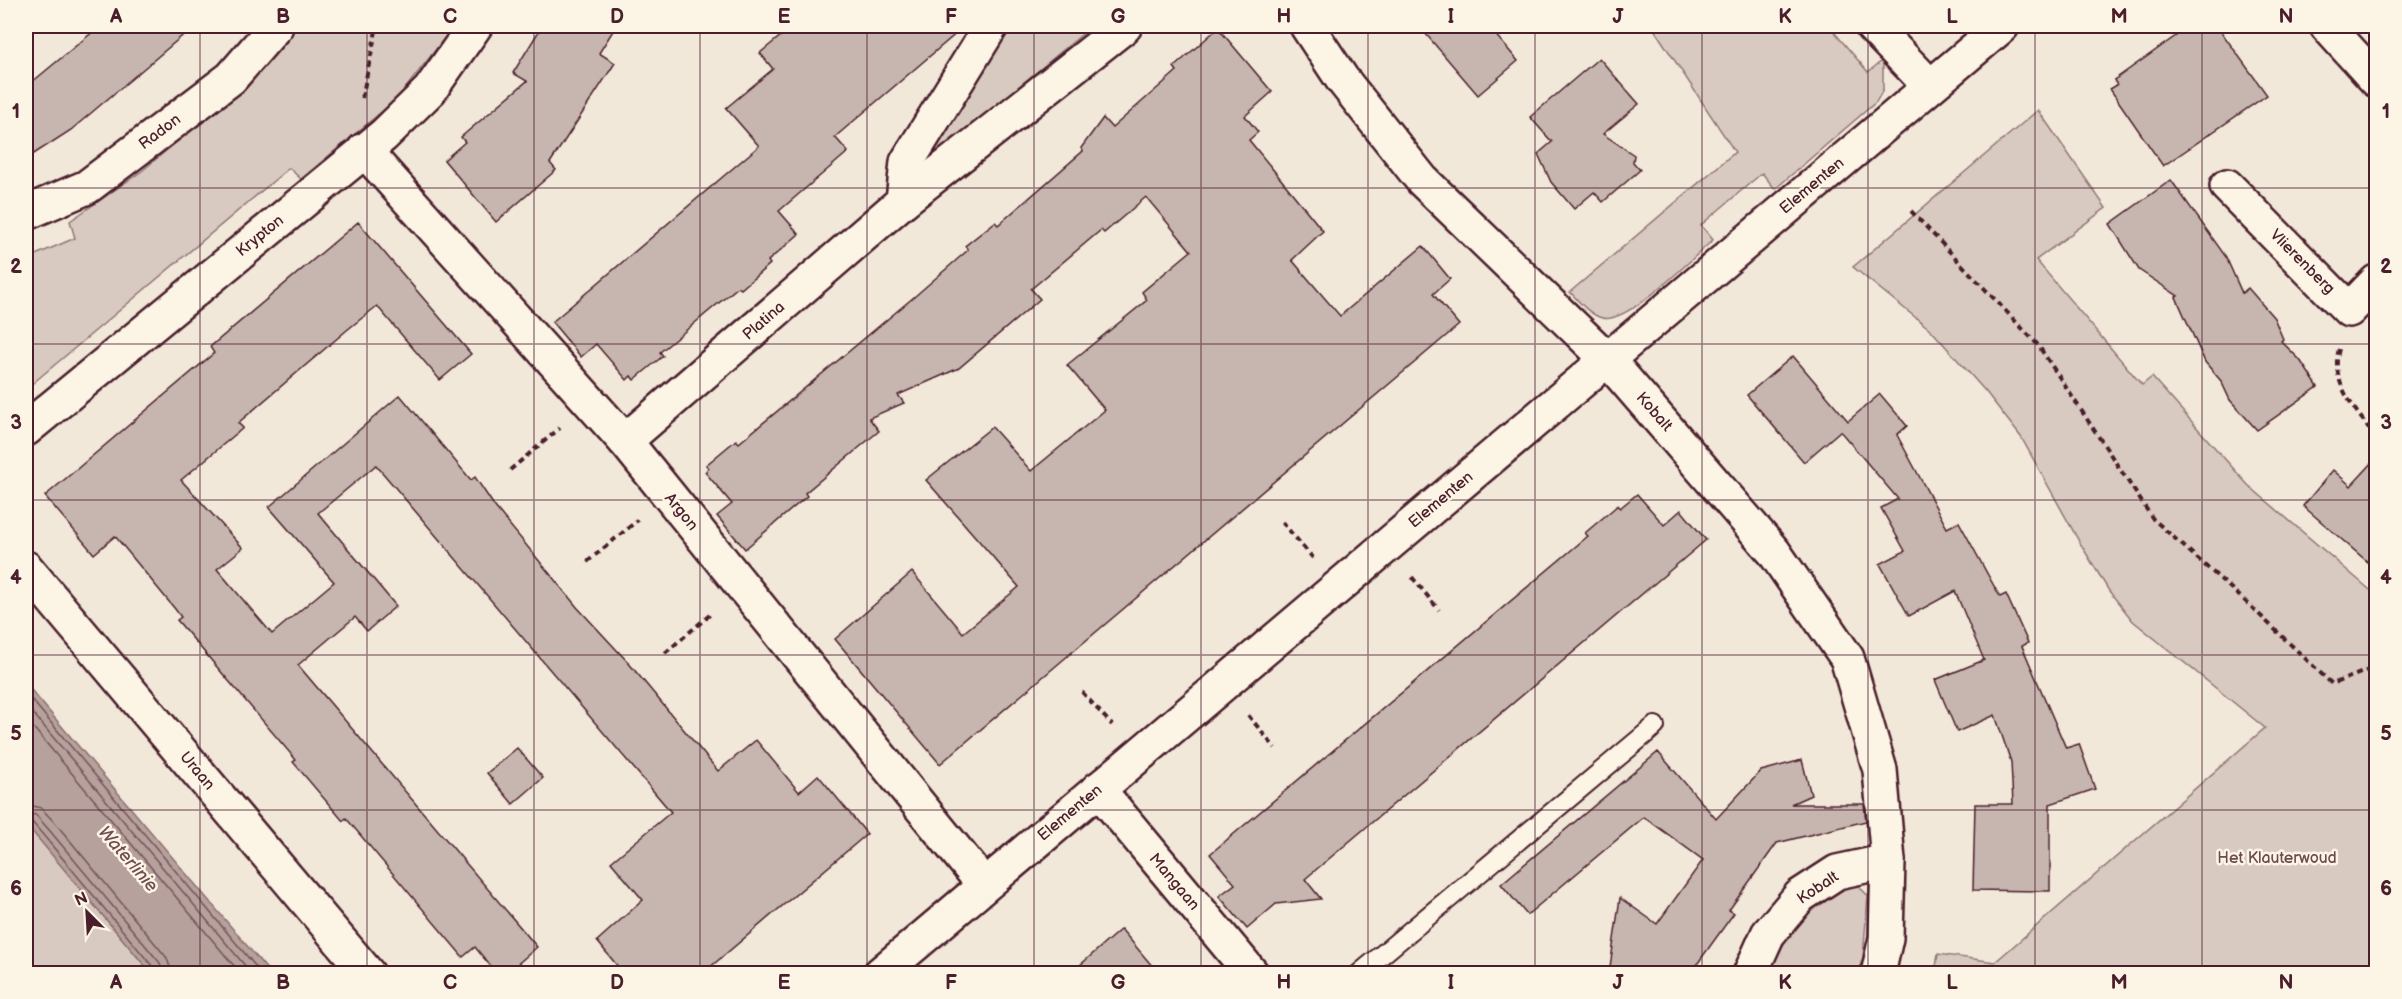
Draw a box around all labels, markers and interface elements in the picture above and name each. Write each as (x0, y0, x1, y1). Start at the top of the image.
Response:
text: A (109, 5, 123, 29)
text: B (276, 5, 290, 29)
text: C (443, 5, 457, 29)
text: D (610, 5, 624, 29)
text: E (778, 5, 791, 29)
text: F (945, 5, 957, 29)
text: G (1111, 5, 1126, 29)
text: H (1277, 5, 1291, 29)
text: I (1448, 5, 1454, 29)
text: J (1613, 5, 1625, 29)
text: K (1778, 5, 1792, 29)
text: L (1946, 5, 1958, 29)
text: M (2110, 5, 2128, 29)
text: N (2278, 5, 2294, 29)
text: 1 (12, 100, 20, 124)
text: 1 (2382, 100, 2390, 124)
street label: Radon (135, 110, 185, 154)
street label: Elementen (1776, 154, 1848, 218)
street label: Krypton (232, 211, 288, 261)
street label: Vlierenberg (2266, 226, 2338, 298)
text: 2 (10, 255, 22, 279)
text: 2 (2380, 255, 2392, 279)
street label: Platina (739, 298, 789, 344)
street label: Kobalt (1632, 388, 1676, 436)
text: 3 (10, 411, 22, 435)
text: 3 (2380, 411, 2392, 435)
street label: Elementen (1405, 468, 1477, 532)
street label: Argon (660, 489, 702, 535)
text: 4 (10, 566, 22, 590)
text: 4 (2380, 566, 2392, 590)
text: 5 (10, 722, 22, 746)
text: 5 (2380, 722, 2392, 746)
street label: Uraan (175, 748, 219, 794)
street label: Elementen (1034, 781, 1106, 845)
water label: Waterlinie (94, 822, 162, 896)
park label: Het Klauterwoud (2217, 849, 2337, 868)
street label: Mangaan (1145, 850, 1203, 914)
street label: Kobalt (1794, 867, 1842, 909)
text: 6 (10, 877, 22, 901)
text: 6 (2380, 877, 2392, 901)
north arrow (57, 882, 117, 942)
text: N (72, 889, 91, 911)
text: A (109, 971, 123, 995)
text: B (276, 971, 290, 995)
text: C (443, 971, 457, 995)
text: D (610, 971, 624, 995)
text: E (778, 971, 791, 995)
text: F (945, 971, 957, 995)
text: G (1111, 971, 1126, 995)
text: H (1277, 971, 1291, 995)
text: I (1448, 971, 1454, 995)
text: J (1613, 971, 1625, 995)
text: K (1778, 971, 1792, 995)
text: L (1946, 971, 1958, 995)
text: M (2110, 971, 2128, 995)
text: N (2278, 971, 2294, 995)

